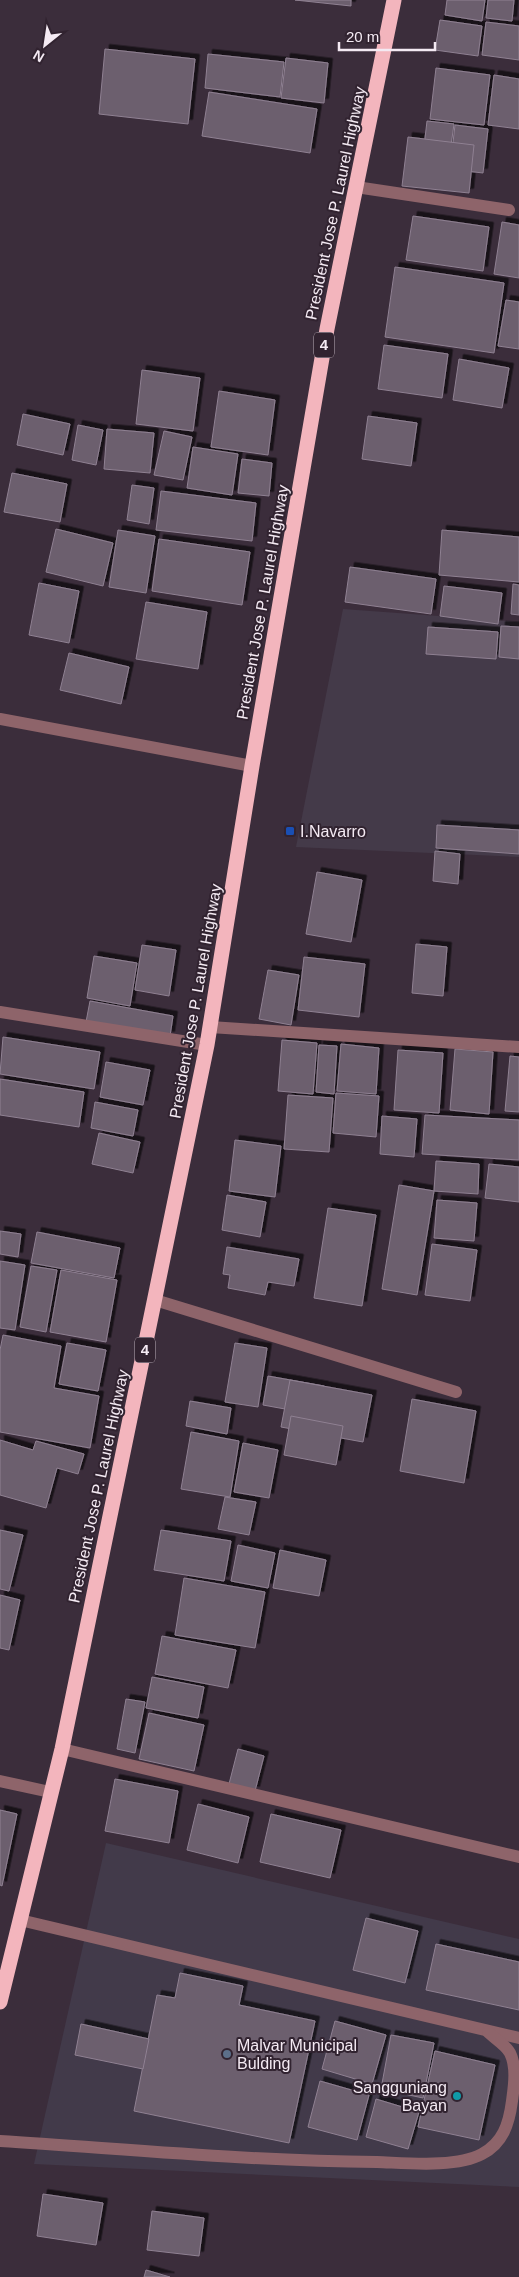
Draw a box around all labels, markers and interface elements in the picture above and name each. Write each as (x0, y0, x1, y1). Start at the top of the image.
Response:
north arrow (20, 20, 70, 70)
scale bar (339, 20, 435, 52)
text: 20 m (346, 28, 379, 45)
text: N (30, 47, 47, 66)
street label: President Jose P. Laurel Highway (302, 85, 369, 321)
road number: 4 (314, 332, 334, 358)
street label: President Jose P. Laurel Highway (233, 483, 292, 721)
place label: I.Navarro (300, 823, 366, 840)
marker: I.Navarro (284, 825, 296, 837)
street label: President Jose P. Laurel Highway (166, 882, 225, 1120)
road number: 4 (135, 1338, 155, 1362)
street label: President Jose P. Laurel Highway (65, 1368, 132, 1604)
place label: Malvar Municipal Bulding (237, 2037, 357, 2072)
marker: Malvar Municipal Bulding (221, 2048, 233, 2060)
place label: Sangguniang Bayan (353, 2079, 447, 2114)
marker: Sangguniang Bayan (451, 2090, 463, 2102)

